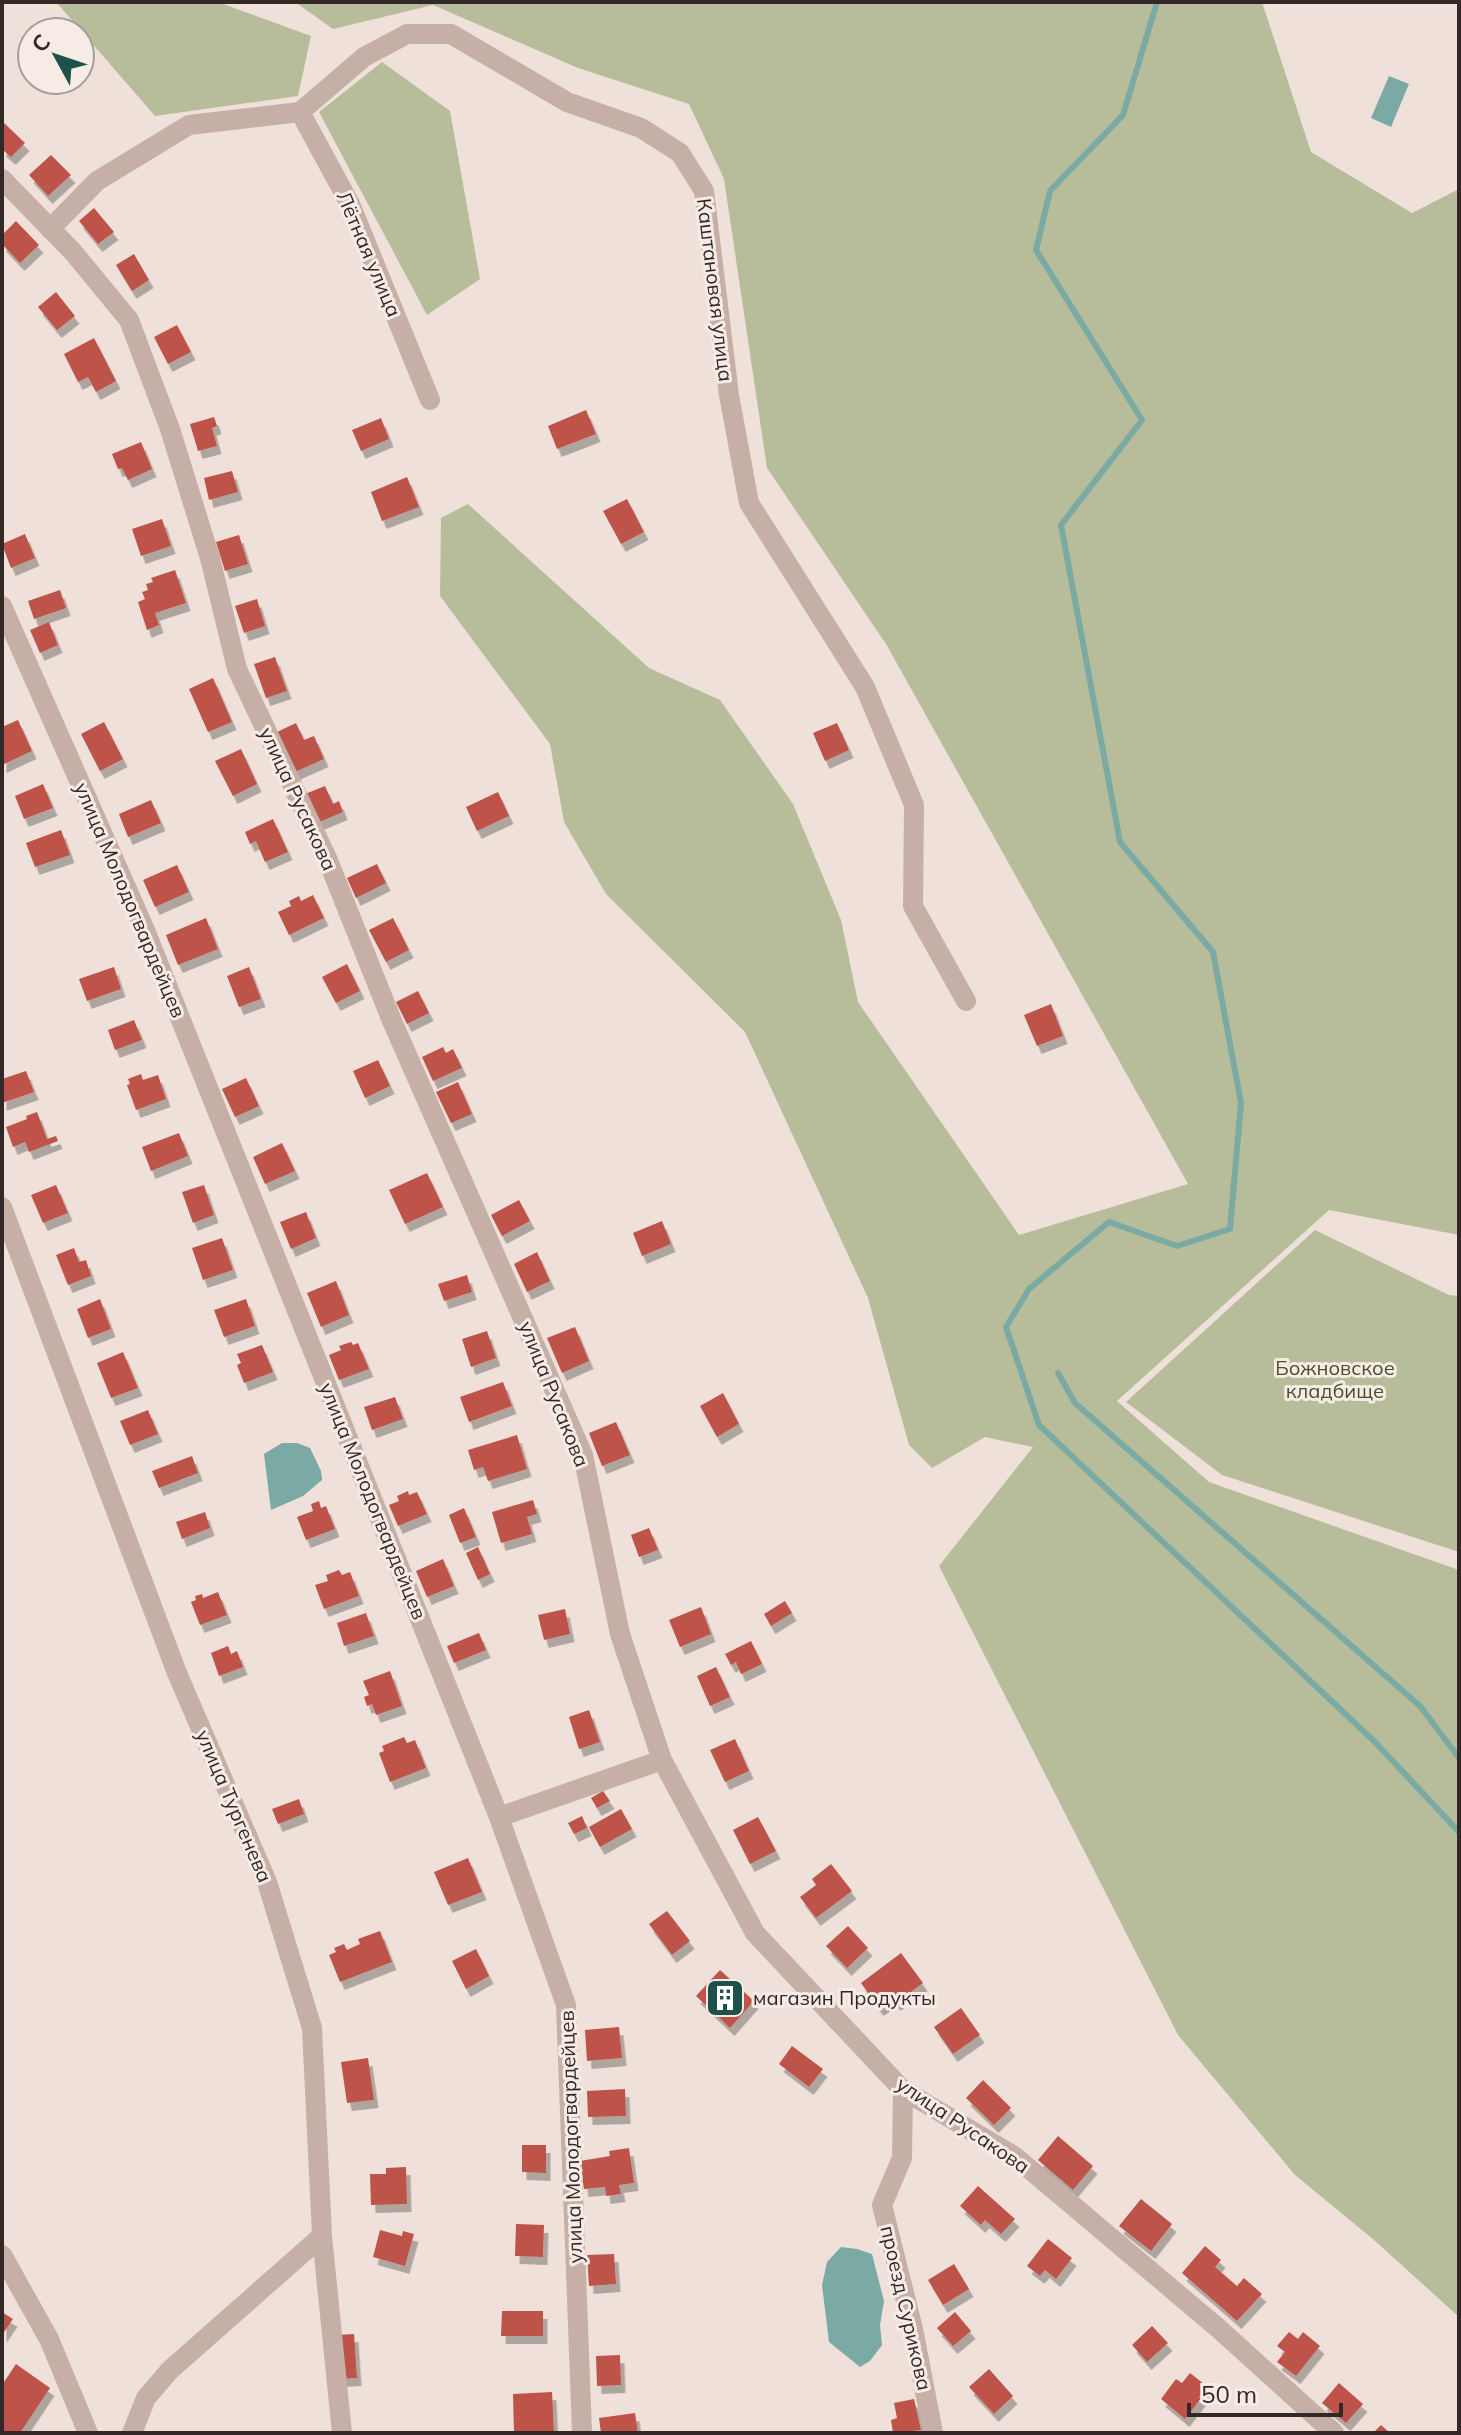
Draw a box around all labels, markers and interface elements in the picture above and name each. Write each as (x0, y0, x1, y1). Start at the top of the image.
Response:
north arrow (16, 16, 96, 96)
text: С (25, 28, 56, 58)
street label: Лётная улица (332, 187, 407, 320)
street label: Каштановая улица (692, 197, 739, 383)
street label: улица Русакова (254, 723, 343, 874)
street label: улица Молодогвардейцев (69, 778, 191, 1021)
street label: улица Русакова (514, 1317, 595, 1470)
park label: Божновское кладбище (1275, 1355, 1395, 1403)
street label: улица Молодогвардейцев (314, 1379, 432, 1623)
street label: улица Тургенева (191, 1726, 278, 1886)
building icon: магазин Продукты (704, 1977, 746, 2019)
place label: магазин Продукты (753, 1985, 936, 2010)
street label: улица Молодогвардейцев (554, 2010, 587, 2264)
street label: улица Русакова (892, 2071, 1035, 2178)
street label: проезд Сурикова (875, 2223, 938, 2393)
scale bar (1189, 2367, 1341, 2417)
text: 50 m (1201, 2379, 1257, 2409)

